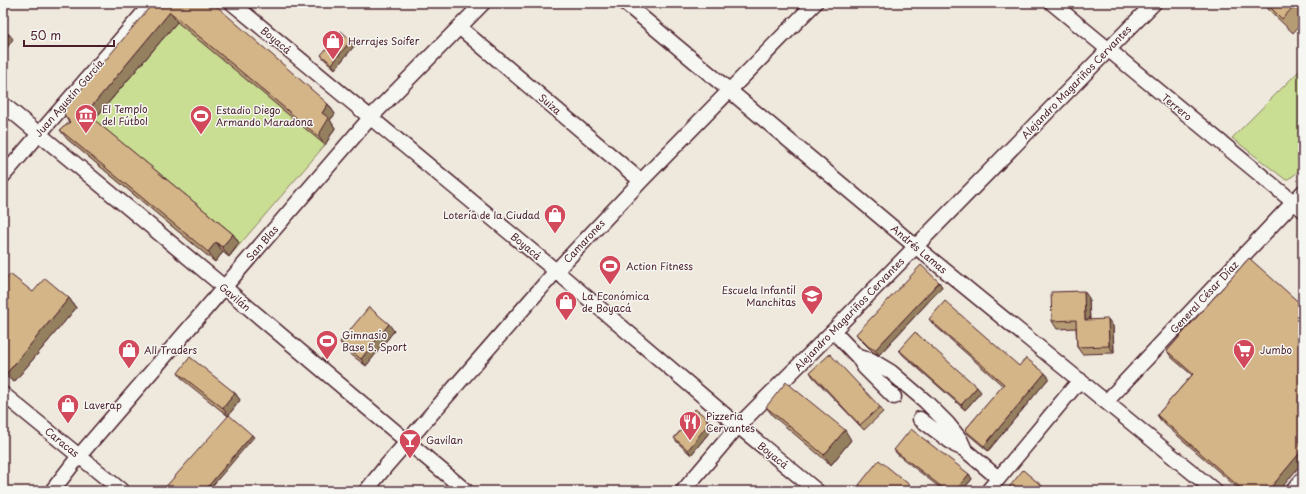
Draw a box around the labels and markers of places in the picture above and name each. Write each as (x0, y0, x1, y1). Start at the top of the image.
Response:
shop icon: Herrajes Soifer (320, 28, 346, 61)
place label: Herrajes Soifer (348, 33, 420, 48)
place label: El Templo del Fútbol (102, 101, 148, 128)
museum icon: El Templo del Fútbol (73, 102, 99, 135)
place label: Estadio Diego Armando Maradona (216, 102, 314, 129)
sports icon: Estadio Diego Armando Maradona (188, 103, 214, 136)
shop icon: Lotería de la Ciudad (542, 202, 568, 235)
place label: Lotería de la Ciudad (443, 207, 540, 222)
sports icon: Action Fitness (597, 253, 623, 286)
place label: Action Fitness (626, 258, 693, 273)
place label: Escuela Infantil Manchitas (722, 282, 796, 309)
school or university icon: Escuela Infantil Manchitas (799, 283, 825, 316)
place label: La Económica de Boyacá (582, 288, 650, 315)
shop icon: La Económica de Boyacá (553, 289, 579, 322)
place label: Gimnasio Base 5. Sport (342, 327, 407, 354)
sports icon: Gimnasio Base 5. Sport (314, 328, 340, 361)
shop icon: All Traders (116, 337, 142, 370)
supermarket icon: Jumbo (1231, 337, 1257, 370)
place label: All Traders (144, 342, 198, 357)
place label: Jumbo (1260, 342, 1292, 357)
shop icon: Laverap (55, 392, 81, 425)
place label: Laverap (84, 397, 122, 412)
place label: Pizzeria Cervantes (706, 408, 755, 435)
restaurant icon: Pizzeria Cervantes (677, 409, 703, 442)
bar icon: Gavilan (397, 427, 423, 460)
place label: Gavilan (426, 432, 463, 447)

